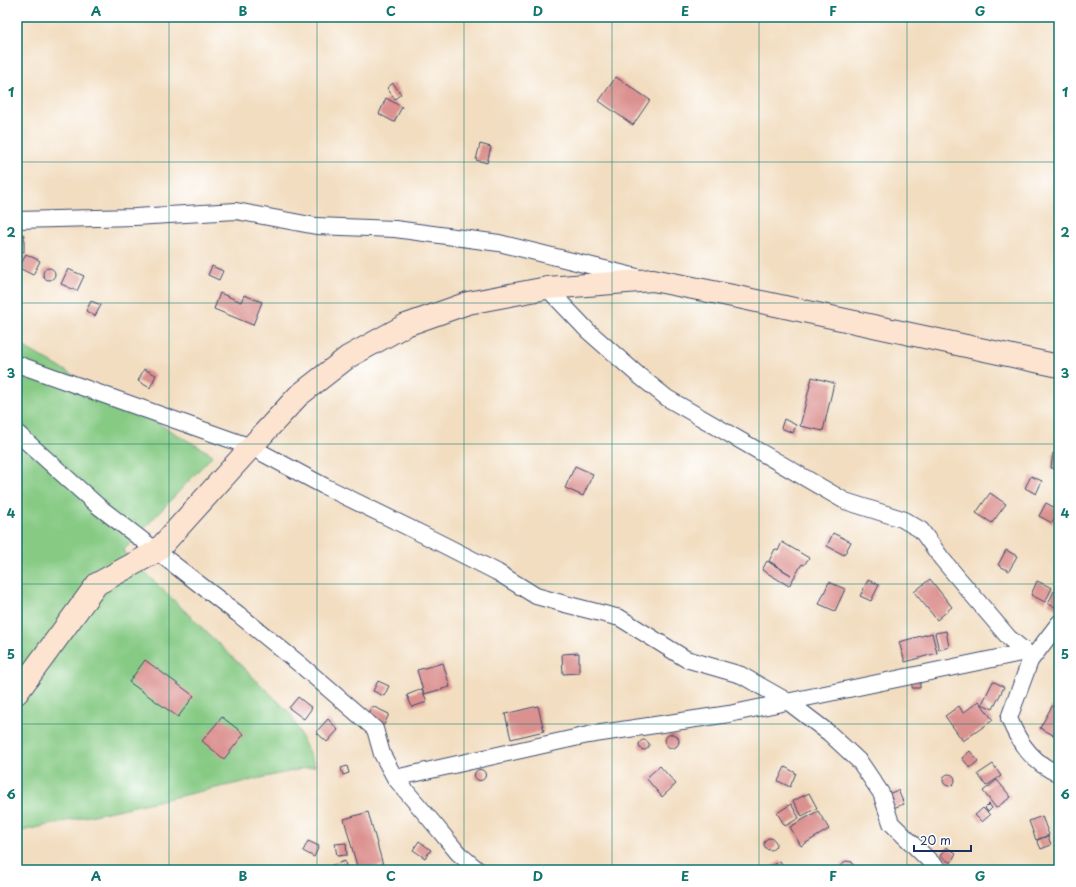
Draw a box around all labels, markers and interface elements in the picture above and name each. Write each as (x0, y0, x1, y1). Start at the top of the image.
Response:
text: A (91, 1, 101, 20)
text: B (239, 1, 248, 20)
text: C (386, 1, 396, 20)
text: D (533, 1, 543, 20)
text: E (681, 1, 689, 20)
text: F (829, 1, 837, 20)
text: G (975, 1, 985, 20)
text: 1 (8, 82, 14, 101)
text: 1 (1062, 82, 1068, 101)
text: 2 (6, 222, 16, 241)
text: 2 (1060, 222, 1070, 241)
text: 3 (7, 363, 16, 382)
text: 3 (1061, 363, 1070, 382)
text: 4 (7, 503, 16, 522)
text: 4 (1061, 503, 1070, 522)
text: 5 (7, 644, 15, 663)
text: 5 (1061, 644, 1069, 663)
text: 6 (6, 784, 16, 803)
text: 6 (1060, 784, 1070, 803)
scale bar (914, 827, 971, 853)
text: 20 m (920, 831, 951, 849)
text: A (91, 866, 101, 885)
text: B (239, 866, 248, 885)
text: C (386, 866, 396, 885)
text: D (533, 866, 543, 885)
text: E (681, 866, 689, 885)
text: F (829, 866, 837, 885)
text: G (975, 866, 985, 885)

